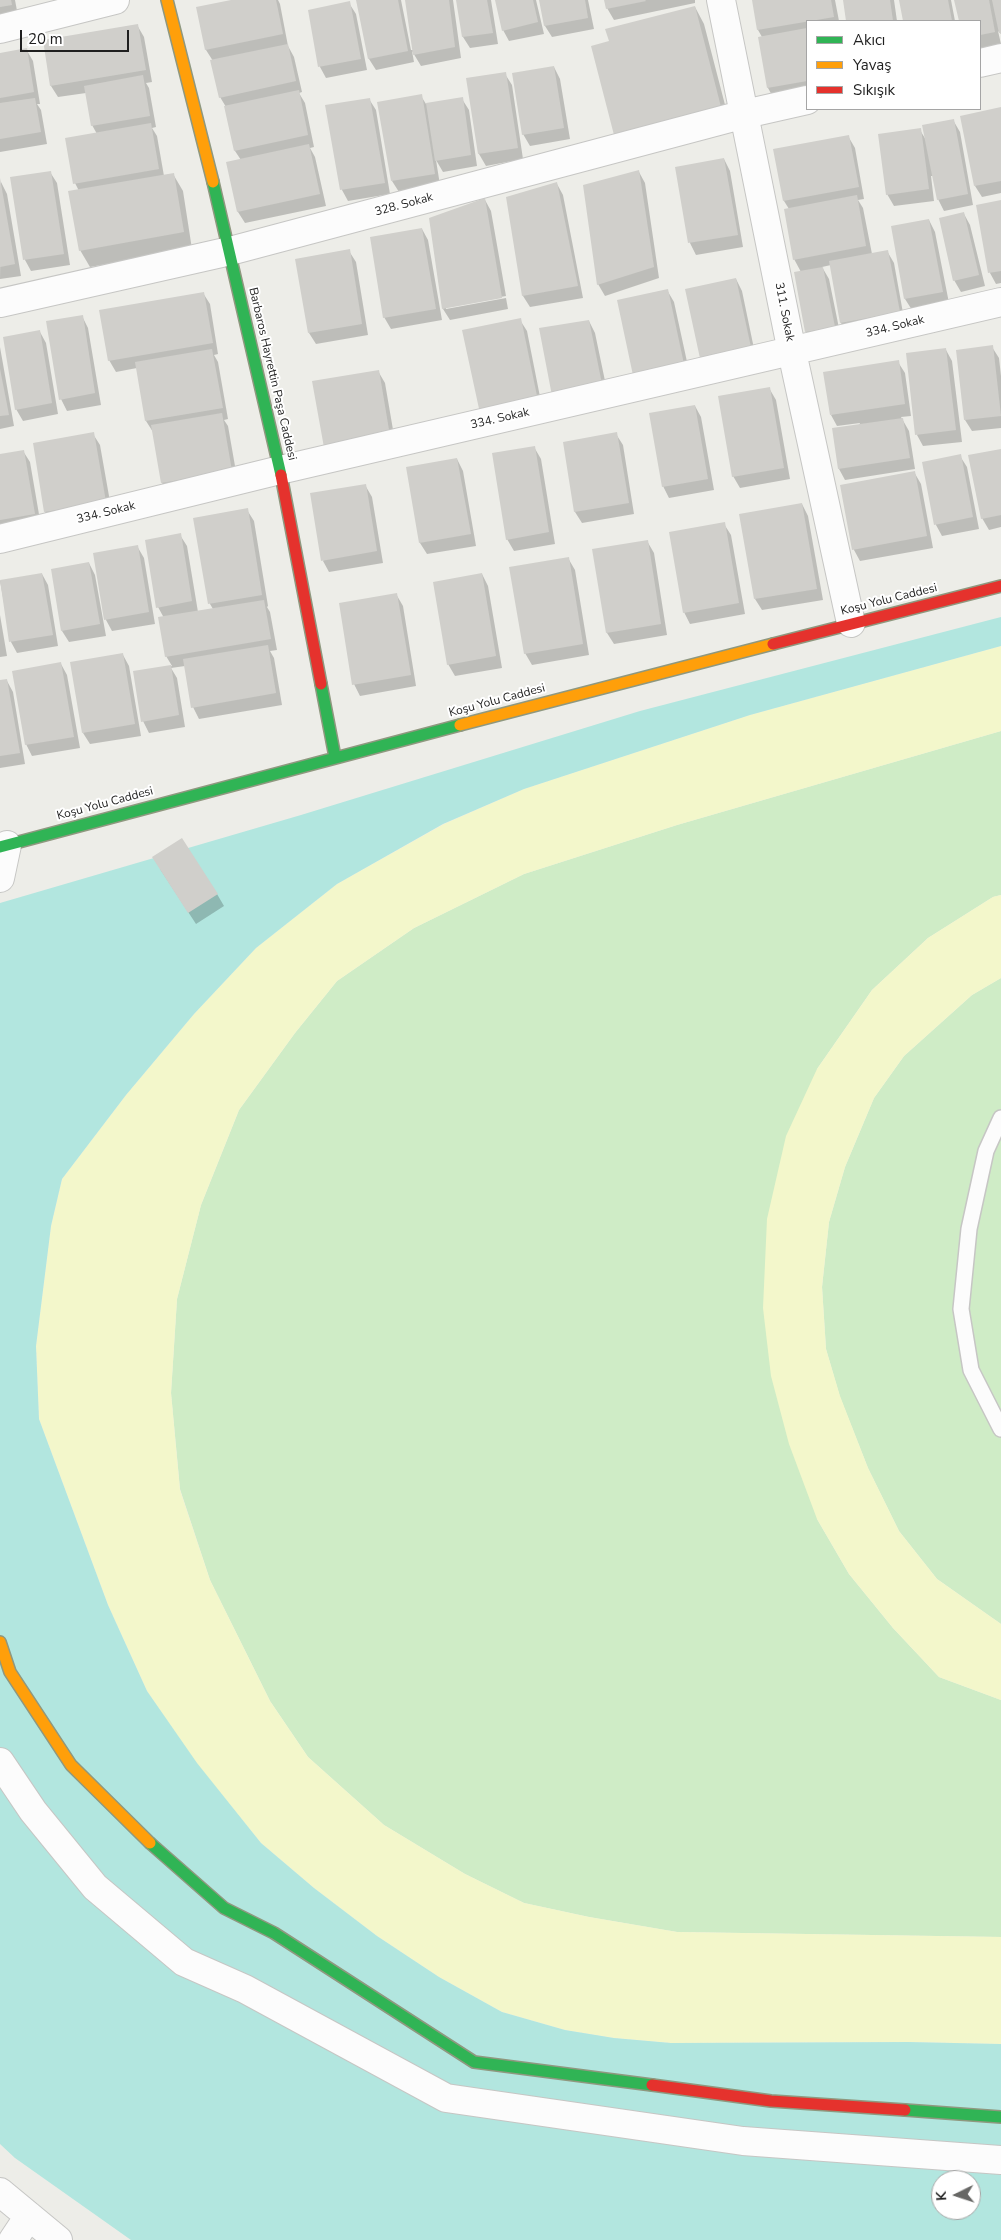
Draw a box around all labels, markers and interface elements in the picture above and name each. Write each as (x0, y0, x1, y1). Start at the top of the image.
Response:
scale bar (22, 20, 131, 52)
legend (806, 20, 981, 110)
text: 20 m (28, 29, 63, 49)
text: Akıcı (853, 30, 885, 50)
text: Yavaş (853, 55, 891, 75)
text: Sıkışık (853, 80, 895, 100)
street label: 328. Sokak (373, 190, 435, 220)
street label: 311. Sokak (771, 281, 797, 343)
street label: Barbaros Hayrettin Paşa Caddesi (245, 286, 299, 462)
street label: 334. Sokak (864, 313, 926, 341)
street label: 334. Sokak (469, 405, 531, 433)
street label: 334. Sokak (75, 499, 137, 527)
street label: Koşu Yolu Caddesi (839, 581, 939, 619)
street label: Koşu Yolu Caddesi (447, 681, 547, 721)
street label: Koşu Yolu Caddesi (55, 784, 155, 824)
north arrow (931, 2170, 981, 2220)
text: K (932, 2191, 951, 2201)

